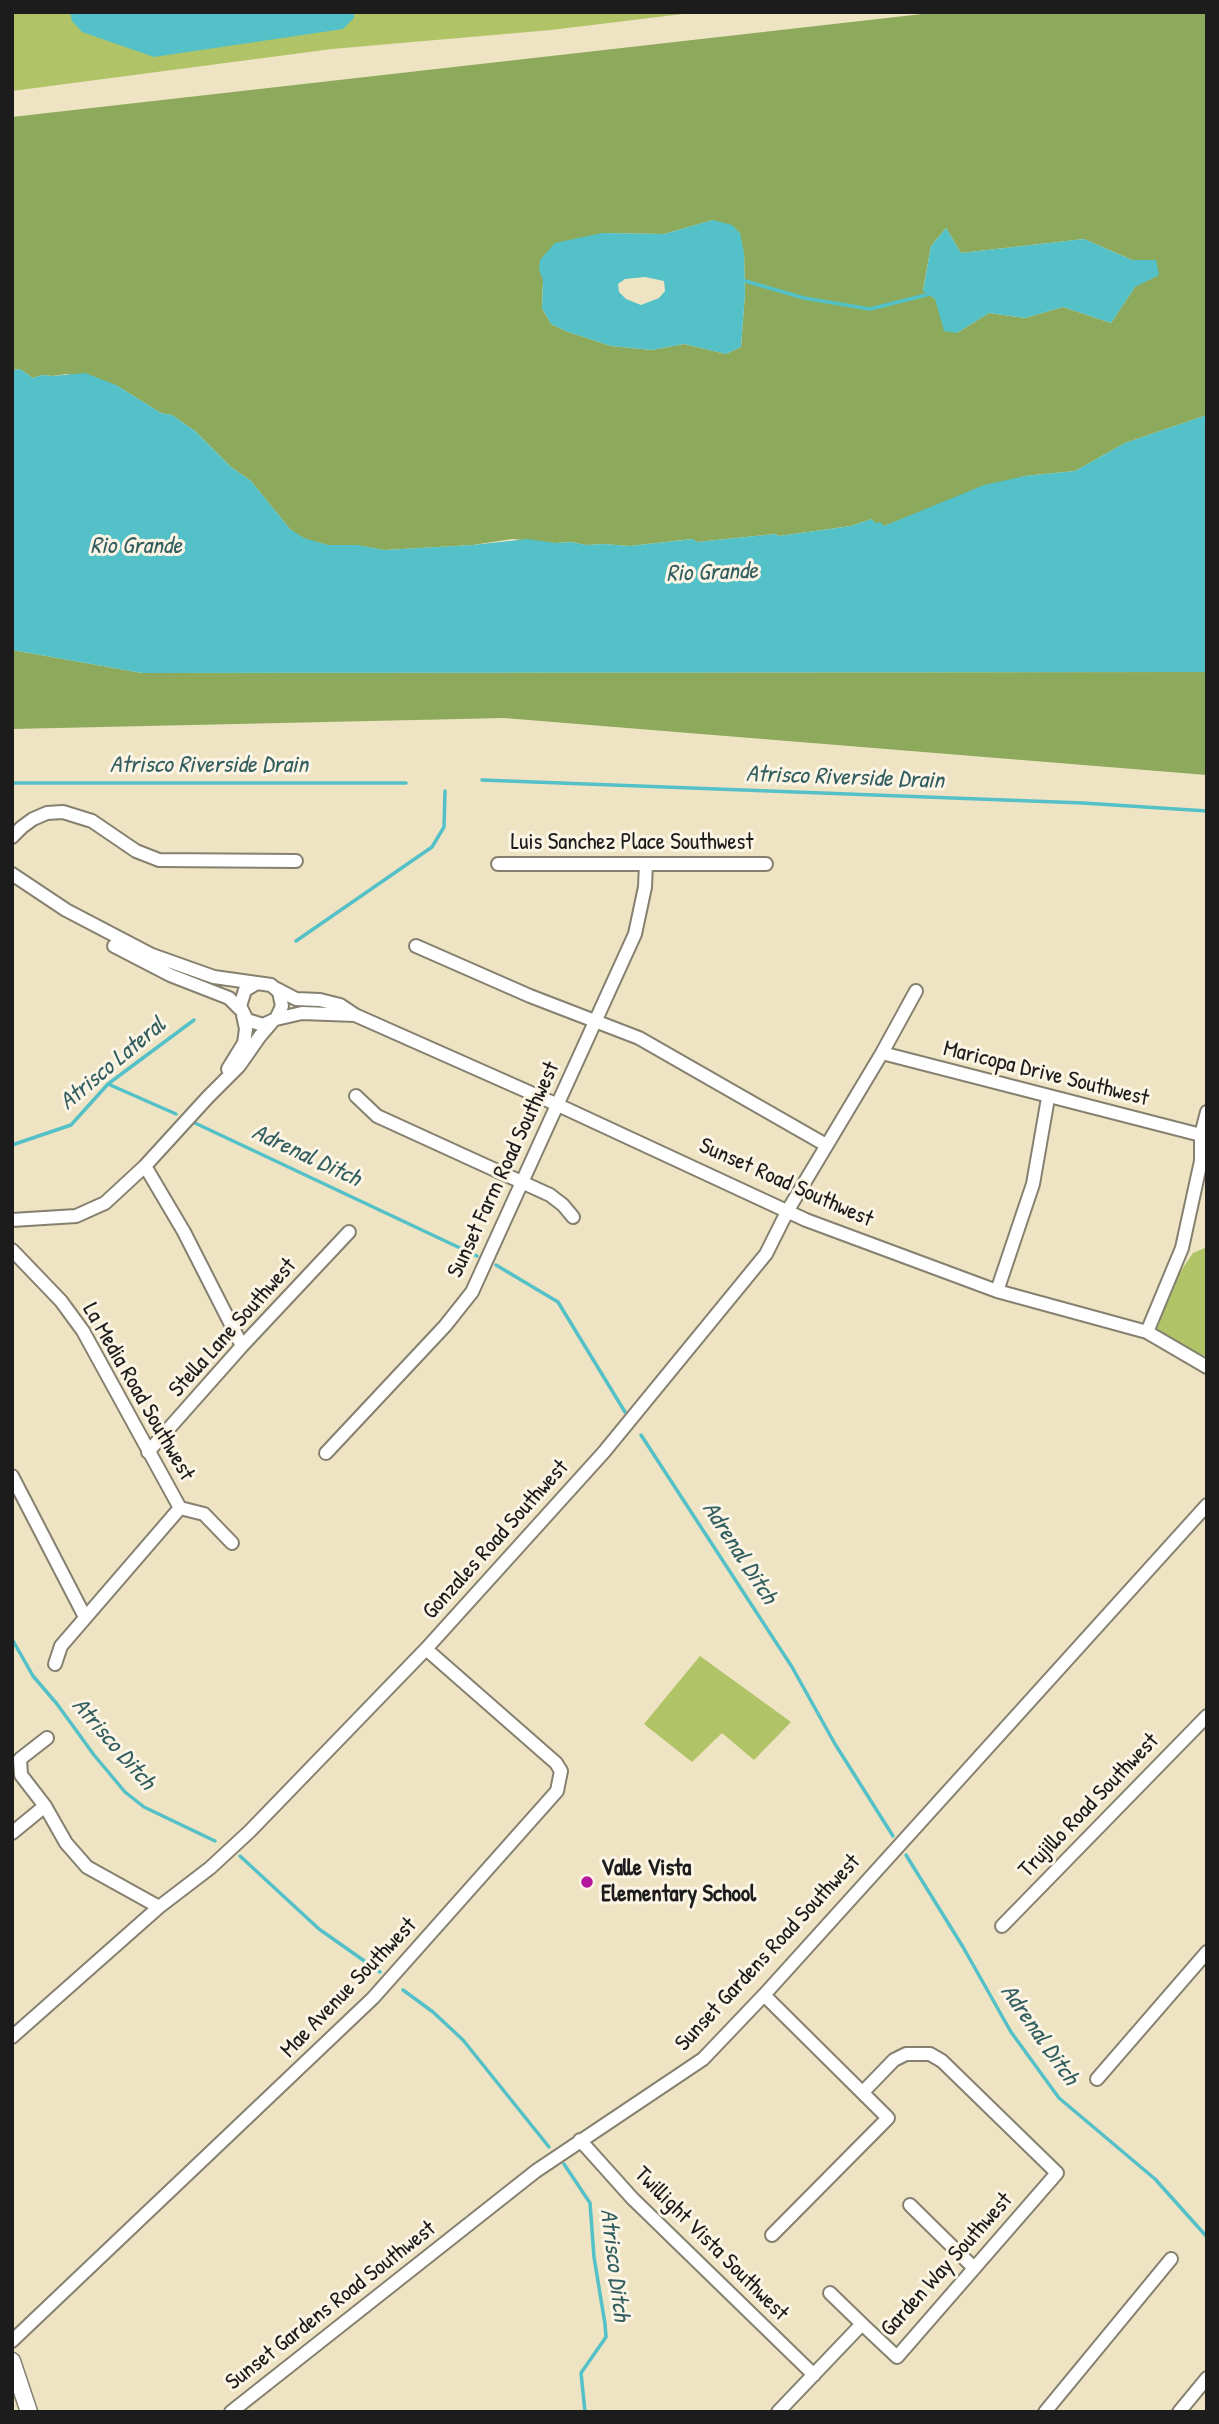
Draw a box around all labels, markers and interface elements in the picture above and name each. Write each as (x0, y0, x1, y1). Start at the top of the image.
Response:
water label: Rio Grande (90, 533, 182, 561)
water label: Rio Grande (666, 557, 758, 589)
water label: Atrisco Riverside Drain (110, 752, 308, 780)
water label: Atrisco Riverside Drain (745, 760, 945, 796)
street label: Luis Sanchez Place Southwest (511, 829, 753, 857)
water label: Atrisco Lateral (54, 1011, 172, 1117)
street label: Maricopa Drive Southwest (940, 1035, 1152, 1113)
street label: Sunset Farm Road Southwest (442, 1058, 566, 1282)
water label: Adrenal Ditch (247, 1118, 365, 1194)
street label: Sunset Road Southwest (695, 1132, 877, 1234)
street label: Stella Lane Southwest (163, 1253, 303, 1403)
street label: La Media Road Southwest (76, 1298, 200, 1486)
street label: Gonzales Road Southwest (417, 1455, 575, 1625)
water label: Adrenal Ditch (695, 1496, 783, 1610)
water label: Atrisco Ditch (65, 1692, 161, 1796)
street label: Trujillo Road Southwest (1013, 1728, 1165, 1884)
street label: Sunset Gardens Road Southwest (670, 1849, 866, 2057)
place label: Valle Vista Elementary School (601, 1855, 756, 1909)
marker: Valle Vista Elementary School (579, 1874, 595, 1890)
street label: Mae Avenue Southwest (275, 1912, 423, 2064)
water label: Adrenal Ditch (994, 1979, 1084, 2091)
street label: Twillight Vista Southwest (628, 2161, 794, 2327)
street label: Garden Way Southwest (875, 2187, 1019, 2343)
water label: Atrisco Ditch (593, 2207, 635, 2323)
street label: Sunset Gardens Road Southwest (220, 2215, 442, 2397)

